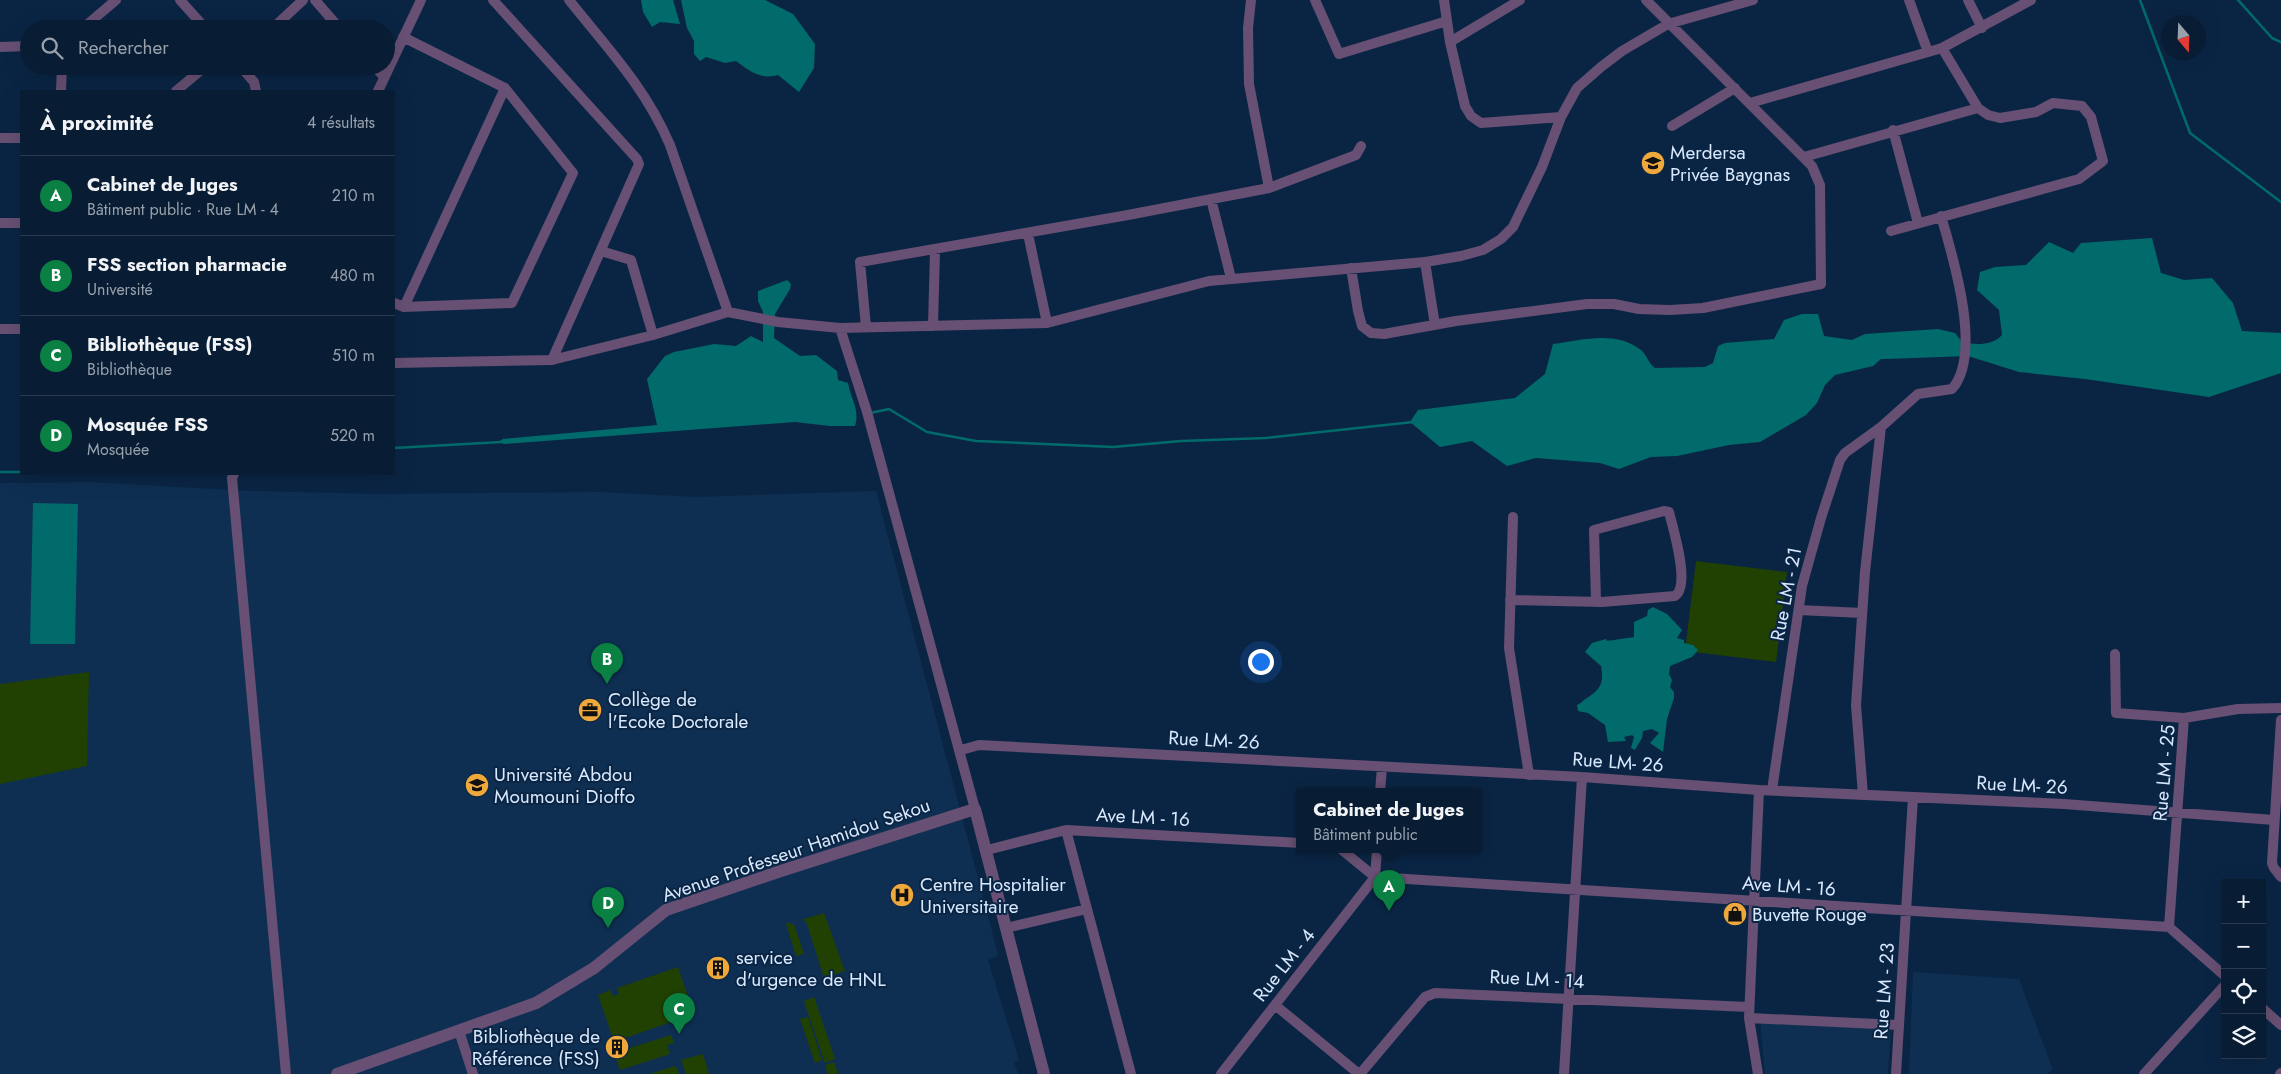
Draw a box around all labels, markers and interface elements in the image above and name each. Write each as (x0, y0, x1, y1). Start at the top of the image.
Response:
north arrow (2161, 15, 2206, 60)
search box (20, 20, 395, 75)
icon: search (38, 34, 66, 62)
text: Rechercher (78, 34, 169, 61)
text: À proximité (40, 108, 154, 138)
text: 4 résultats (307, 111, 375, 134)
place label: Merdersa Privée Baygnas (1670, 139, 1790, 188)
school or university icon: Merdersa Privée Baygnas (1640, 150, 1666, 176)
text: Cabinet de Juges (87, 171, 238, 198)
text: A (50, 184, 62, 207)
text: 210 m (332, 184, 375, 207)
text: Bâtiment public · Rue LM - 4 (87, 198, 279, 221)
text: FSS section pharmacie (87, 251, 287, 278)
text: B (51, 264, 61, 287)
text: 480 m (330, 264, 375, 287)
text: Université (87, 278, 153, 301)
text: Bibliothèque (FSS) (87, 331, 252, 358)
text: C (50, 344, 62, 367)
text: 510 m (332, 344, 375, 367)
text: Bibliothèque (87, 358, 172, 381)
text: Mosquée FSS (87, 411, 208, 438)
text: D (50, 424, 62, 447)
text: 520 m (330, 424, 375, 447)
text: Mosquée (87, 438, 149, 461)
street label: Rue LM - 21 (1764, 545, 1808, 643)
pin: B (591, 643, 623, 684)
your location (1248, 649, 1274, 675)
place label: Collège de l'Ecoke Doctorale (608, 686, 749, 735)
office icon: Collège de l'Ecoke Doctorale (577, 697, 603, 723)
street label: Rue LM- 26 (1168, 724, 1260, 756)
street label: Rue LM - 25 (2146, 724, 2182, 822)
street label: Rue LM- 26 (1571, 745, 1665, 779)
place label: Université Abdou Moumouni Dioffo (494, 761, 635, 810)
street label: Rue LM- 26 (1976, 769, 2068, 801)
school or university icon: Université Abdou Moumouni Dioffo (464, 772, 490, 798)
popup (1296, 788, 1481, 853)
street label: Avenue Professeur Hamidou Sekou (658, 791, 934, 909)
text: Cabinet de Juges (1313, 796, 1464, 823)
street label: Ave LM - 16 (1095, 801, 1191, 833)
text: Bâtiment public (1313, 823, 1418, 846)
street label: Ave LM - 16 (1741, 869, 1837, 903)
pin: A (1373, 870, 1405, 911)
place label: Centre Hospitalier Universitaire (920, 871, 1066, 920)
map controls (2221, 879, 2266, 1059)
button: + (2221, 879, 2266, 924)
hospital icon: Centre Hospitalier Universitaire (889, 882, 915, 908)
pin: D (592, 887, 624, 928)
shop icon: Buvette Rouge (1722, 901, 1748, 927)
place label: Buvette Rouge (1752, 901, 1867, 928)
street label: Rue LM - 4 (1247, 923, 1321, 1007)
button: − (2221, 924, 2266, 969)
street label: Rue LM - 23 (1867, 942, 1901, 1040)
place label: service d'urgence de HNL (736, 944, 886, 993)
building icon: service d'urgence de HNL (705, 955, 731, 981)
street label: Rue LM - 14 (1489, 963, 1585, 995)
button: locate (2221, 969, 2266, 1014)
pin: C (663, 993, 695, 1034)
button: layers (2221, 1014, 2266, 1059)
place label: Bibliothèque de Référence (FSS) (472, 1023, 600, 1072)
building icon: Bibliothèque de Référence (FSS) (604, 1034, 630, 1060)

